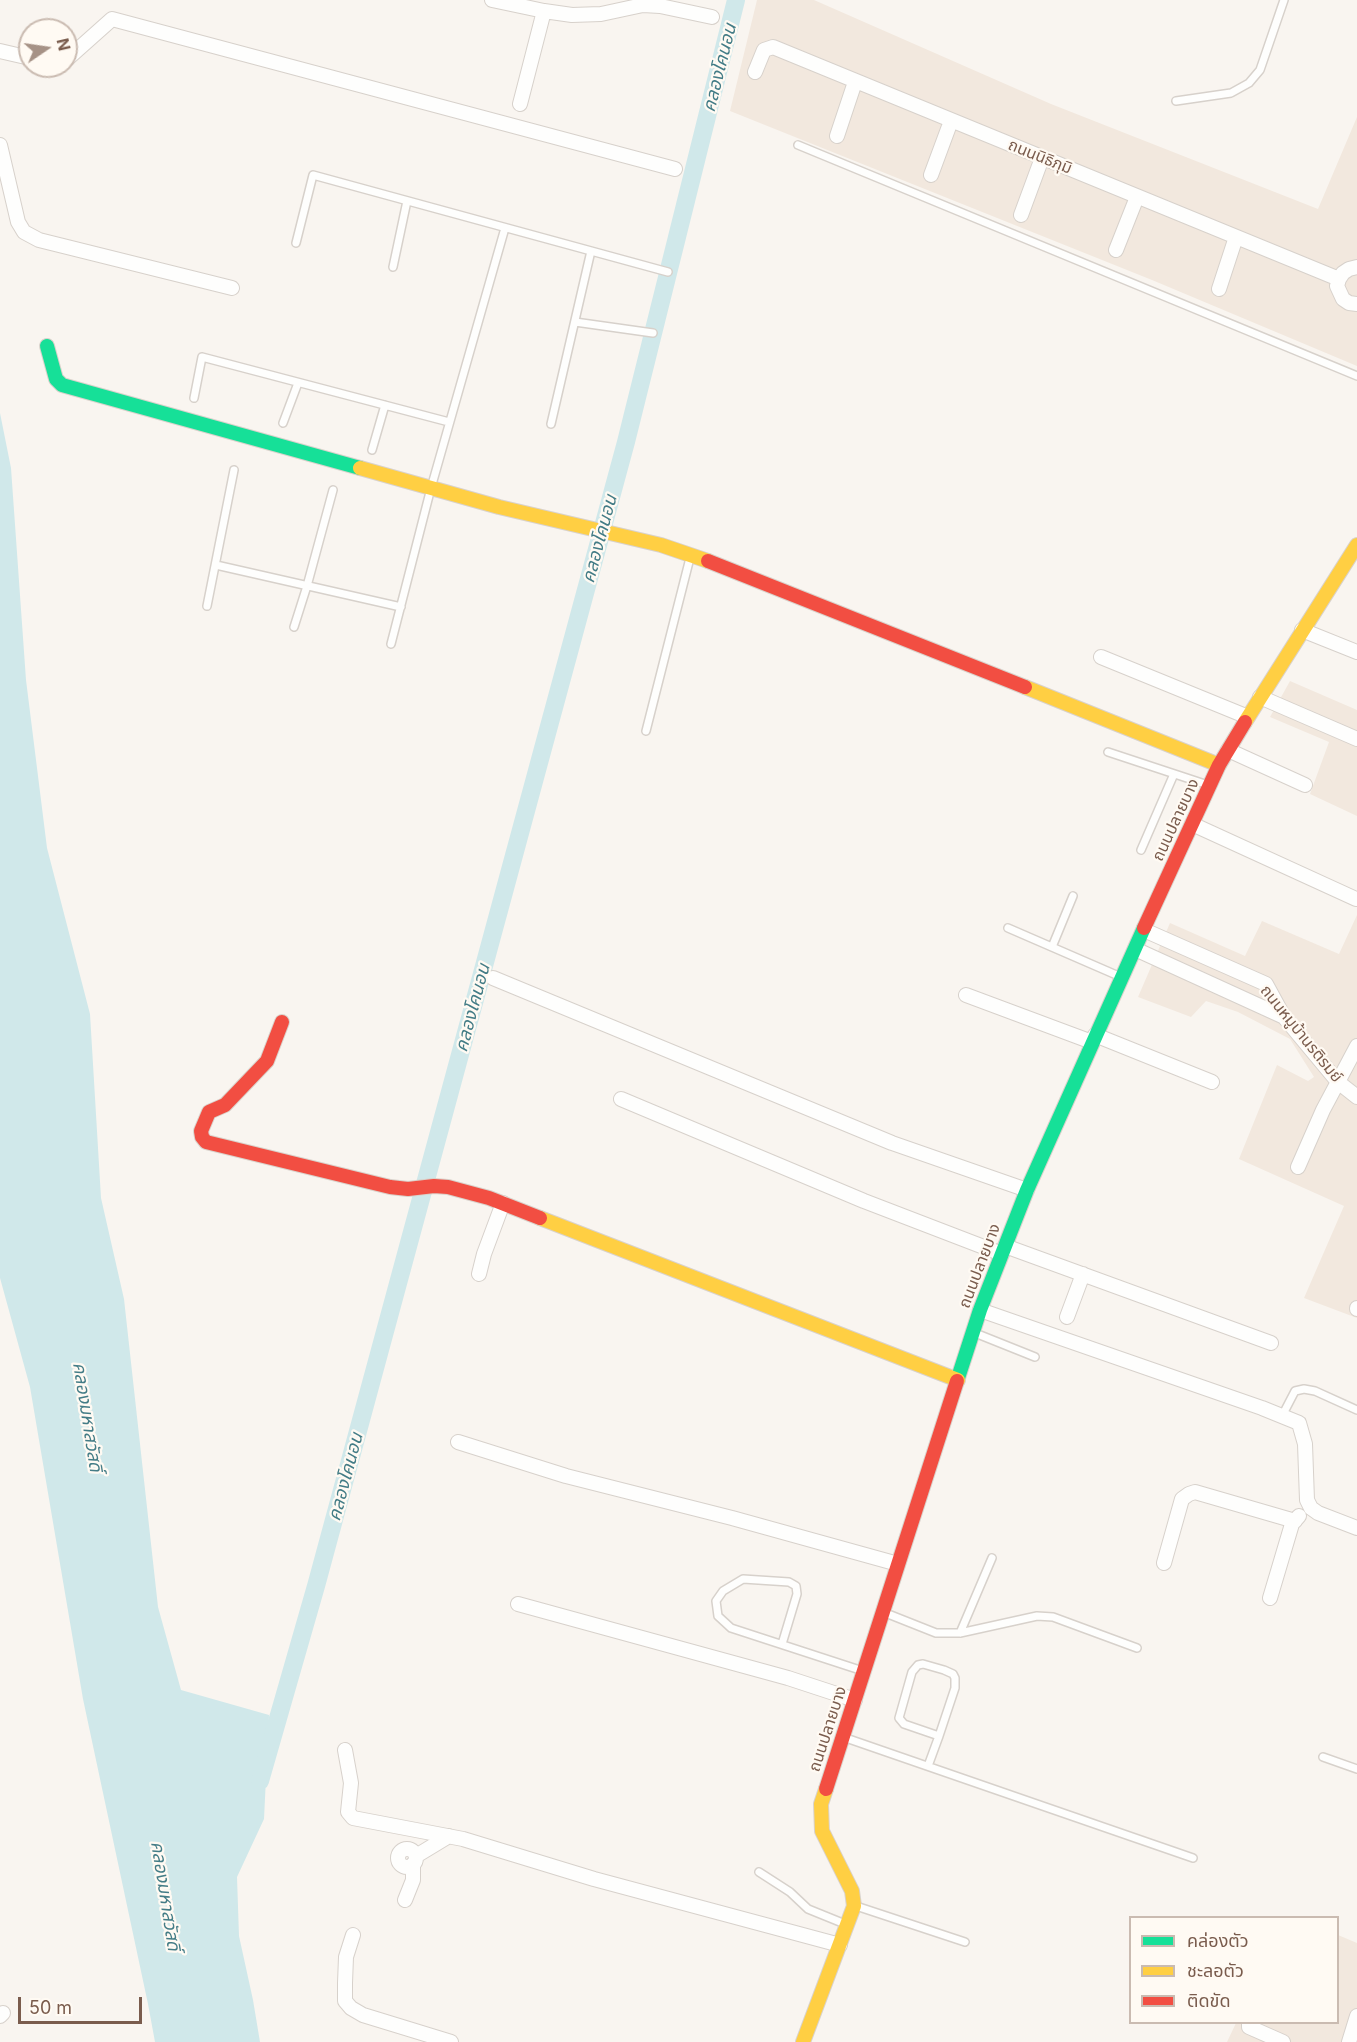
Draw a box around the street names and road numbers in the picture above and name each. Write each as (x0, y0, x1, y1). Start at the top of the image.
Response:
street label: ถนนนิธิภุมิ (1005, 136, 1075, 178)
street label: ถนนปลายบาง (1149, 776, 1203, 864)
street label: ถนนหมูบ้านรติรมย์ (1256, 982, 1346, 1086)
street label: ถนนปลายบาง (955, 1221, 1005, 1311)
street label: ถนนปลายบาง (805, 1684, 851, 1774)

